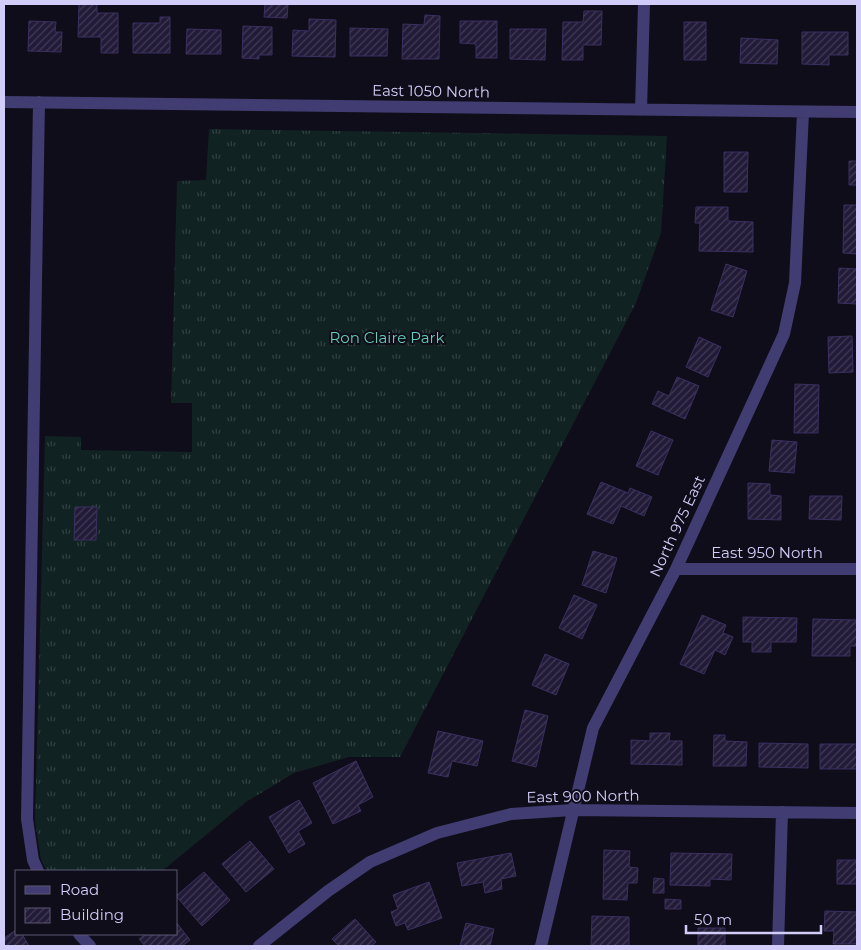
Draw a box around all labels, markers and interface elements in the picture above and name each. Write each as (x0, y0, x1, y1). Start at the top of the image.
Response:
street label: East 1050 North (372, 80, 490, 102)
park label: Ron Claire Park (330, 328, 444, 347)
street label: North 975 East (645, 472, 709, 580)
street label: East 950 North (711, 543, 823, 562)
street label: East 900 North (526, 786, 640, 806)
legend (15, 870, 178, 935)
text: Road (60, 880, 99, 899)
scale bar (686, 902, 821, 934)
text: Building (60, 905, 124, 924)
text: 50 m (694, 910, 732, 929)

